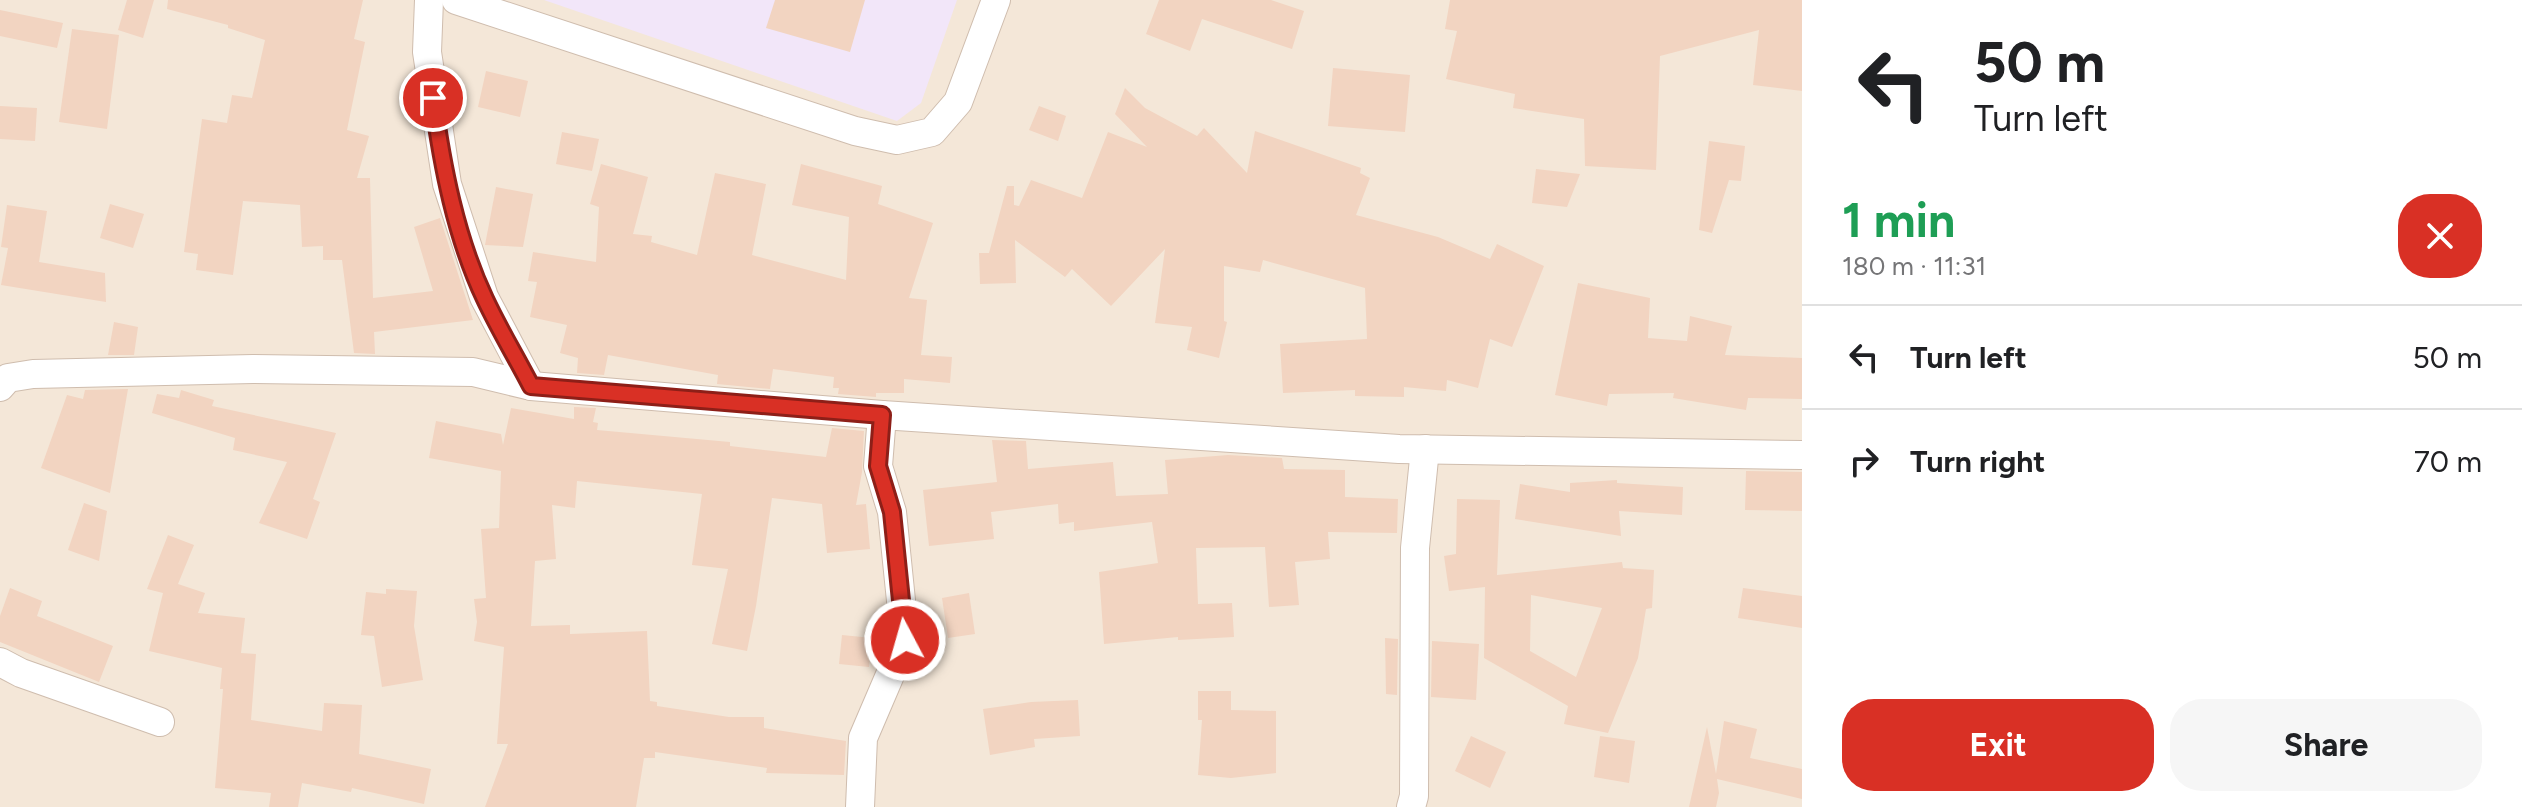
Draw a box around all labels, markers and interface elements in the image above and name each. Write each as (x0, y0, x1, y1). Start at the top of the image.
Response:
text: 50 m (1974, 29, 2105, 96)
icon: left (1842, 32, 1946, 136)
pin (399, 64, 467, 132)
icon: arrive (411, 76, 455, 120)
text: Turn left (1974, 97, 2108, 140)
text: 1 min (1842, 191, 1955, 249)
button: close (2398, 194, 2482, 278)
text: 180 m · 11:31 (1842, 250, 1986, 282)
icon: left (1842, 335, 1886, 379)
text: Turn left (1910, 339, 2027, 376)
text: 50 m (2413, 339, 2482, 376)
icon: right (1842, 439, 1886, 483)
text: Turn right (1910, 443, 2045, 480)
text: 70 m (2414, 443, 2482, 480)
position arrow (863, 598, 947, 682)
button: Exit (1842, 699, 2154, 791)
button: Share (2170, 699, 2482, 791)

